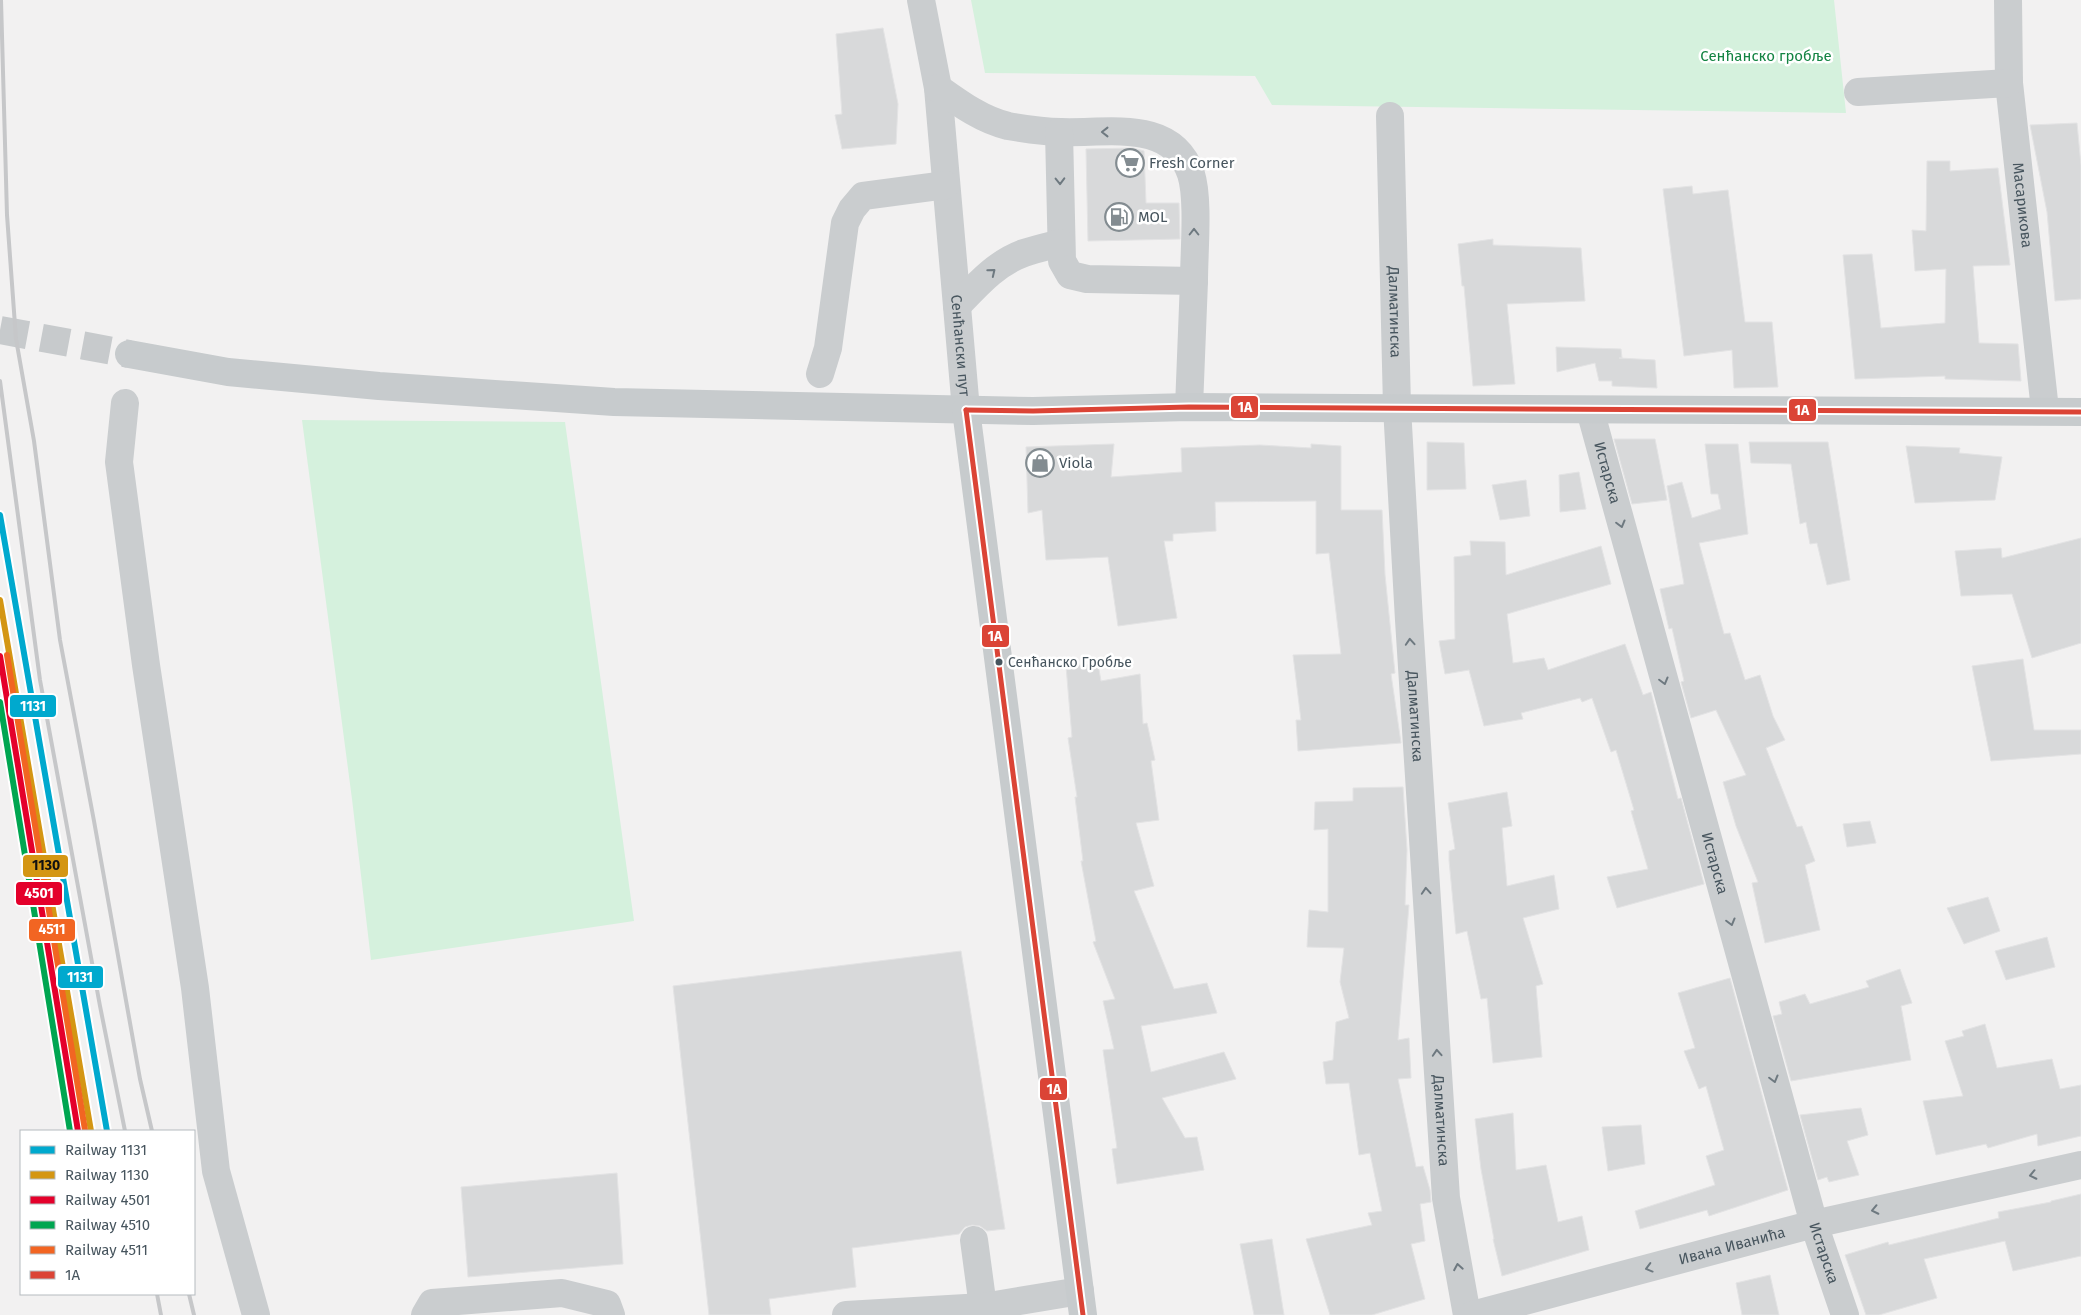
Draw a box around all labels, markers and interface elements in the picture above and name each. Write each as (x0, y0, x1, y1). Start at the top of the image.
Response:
park label: Сенћанско гробље (1700, 47, 1832, 65)
one-way arrow (1100, 127, 1108, 137)
supermarket icon: Fresh Corner (1115, 148, 1145, 178)
place label: Fresh Corner (1149, 154, 1235, 172)
street label: Масарикова (2009, 162, 2036, 249)
one-way arrow (1055, 178, 1065, 185)
fuel station icon: MOL (1104, 202, 1134, 232)
place label: MOL (1138, 208, 1168, 226)
one-way arrow (1189, 228, 1199, 236)
street label: Далматинска (1385, 265, 1405, 358)
one-way arrow (986, 269, 995, 277)
street label: Сенћански пут (947, 294, 974, 397)
line badge: 1A (1230, 395, 1259, 419)
line badge: 1A (1788, 398, 1817, 422)
text: 1A (1238, 399, 1253, 416)
text: 1A (1795, 402, 1810, 419)
street label: Истарска (1590, 440, 1624, 506)
shop icon: Viola (1025, 448, 1055, 478)
place label: Viola (1059, 454, 1093, 472)
one-way arrow (1616, 520, 1626, 528)
line badge: 1A (981, 624, 1010, 648)
text: 1A (988, 628, 1003, 645)
one-way arrow (1405, 637, 1416, 645)
place label: Сенћанско Гробље (1008, 654, 1132, 671)
marker: Сенћанско Гробље (994, 657, 1004, 667)
street label: Далматинска (1403, 669, 1427, 763)
one-way arrow (1659, 677, 1669, 685)
line badge: 1131 (9, 694, 57, 718)
text: 1131 (20, 698, 46, 715)
street label: Истарска (1698, 830, 1732, 896)
line badge: 1130 (22, 854, 69, 878)
text: 1130 (32, 857, 60, 874)
line badge: 4501 (15, 881, 63, 906)
text: 4501 (24, 885, 54, 902)
one-way arrow (1421, 887, 1432, 895)
line badge: 4511 (28, 918, 76, 942)
one-way arrow (1725, 918, 1735, 926)
text: 4511 (38, 921, 66, 938)
line badge: 1131 (57, 965, 104, 989)
text: 1131 (67, 969, 93, 986)
one-way arrow (1431, 1049, 1442, 1057)
street label: Далматинска (1429, 1073, 1453, 1167)
one-way arrow (1768, 1074, 1778, 1082)
line badge: 1A (1039, 1077, 1068, 1101)
text: 1A (1047, 1081, 1062, 1098)
legend (20, 1130, 195, 1295)
text: Railway 1131 (65, 1141, 147, 1159)
text: Railway 1130 (65, 1166, 149, 1184)
one-way arrow (2029, 1169, 2038, 1180)
text: Railway 4501 (65, 1191, 150, 1209)
one-way arrow (1870, 1204, 1879, 1215)
text: Railway 4510 (65, 1216, 150, 1234)
street label: Истарска (1805, 1220, 1843, 1286)
street label: Ивана Иванића (1677, 1223, 1787, 1269)
text: Railway 4511 (65, 1241, 148, 1259)
one-way arrow (1646, 1262, 1654, 1272)
one-way arrow (1454, 1263, 1464, 1271)
text: 1A (65, 1266, 80, 1284)

